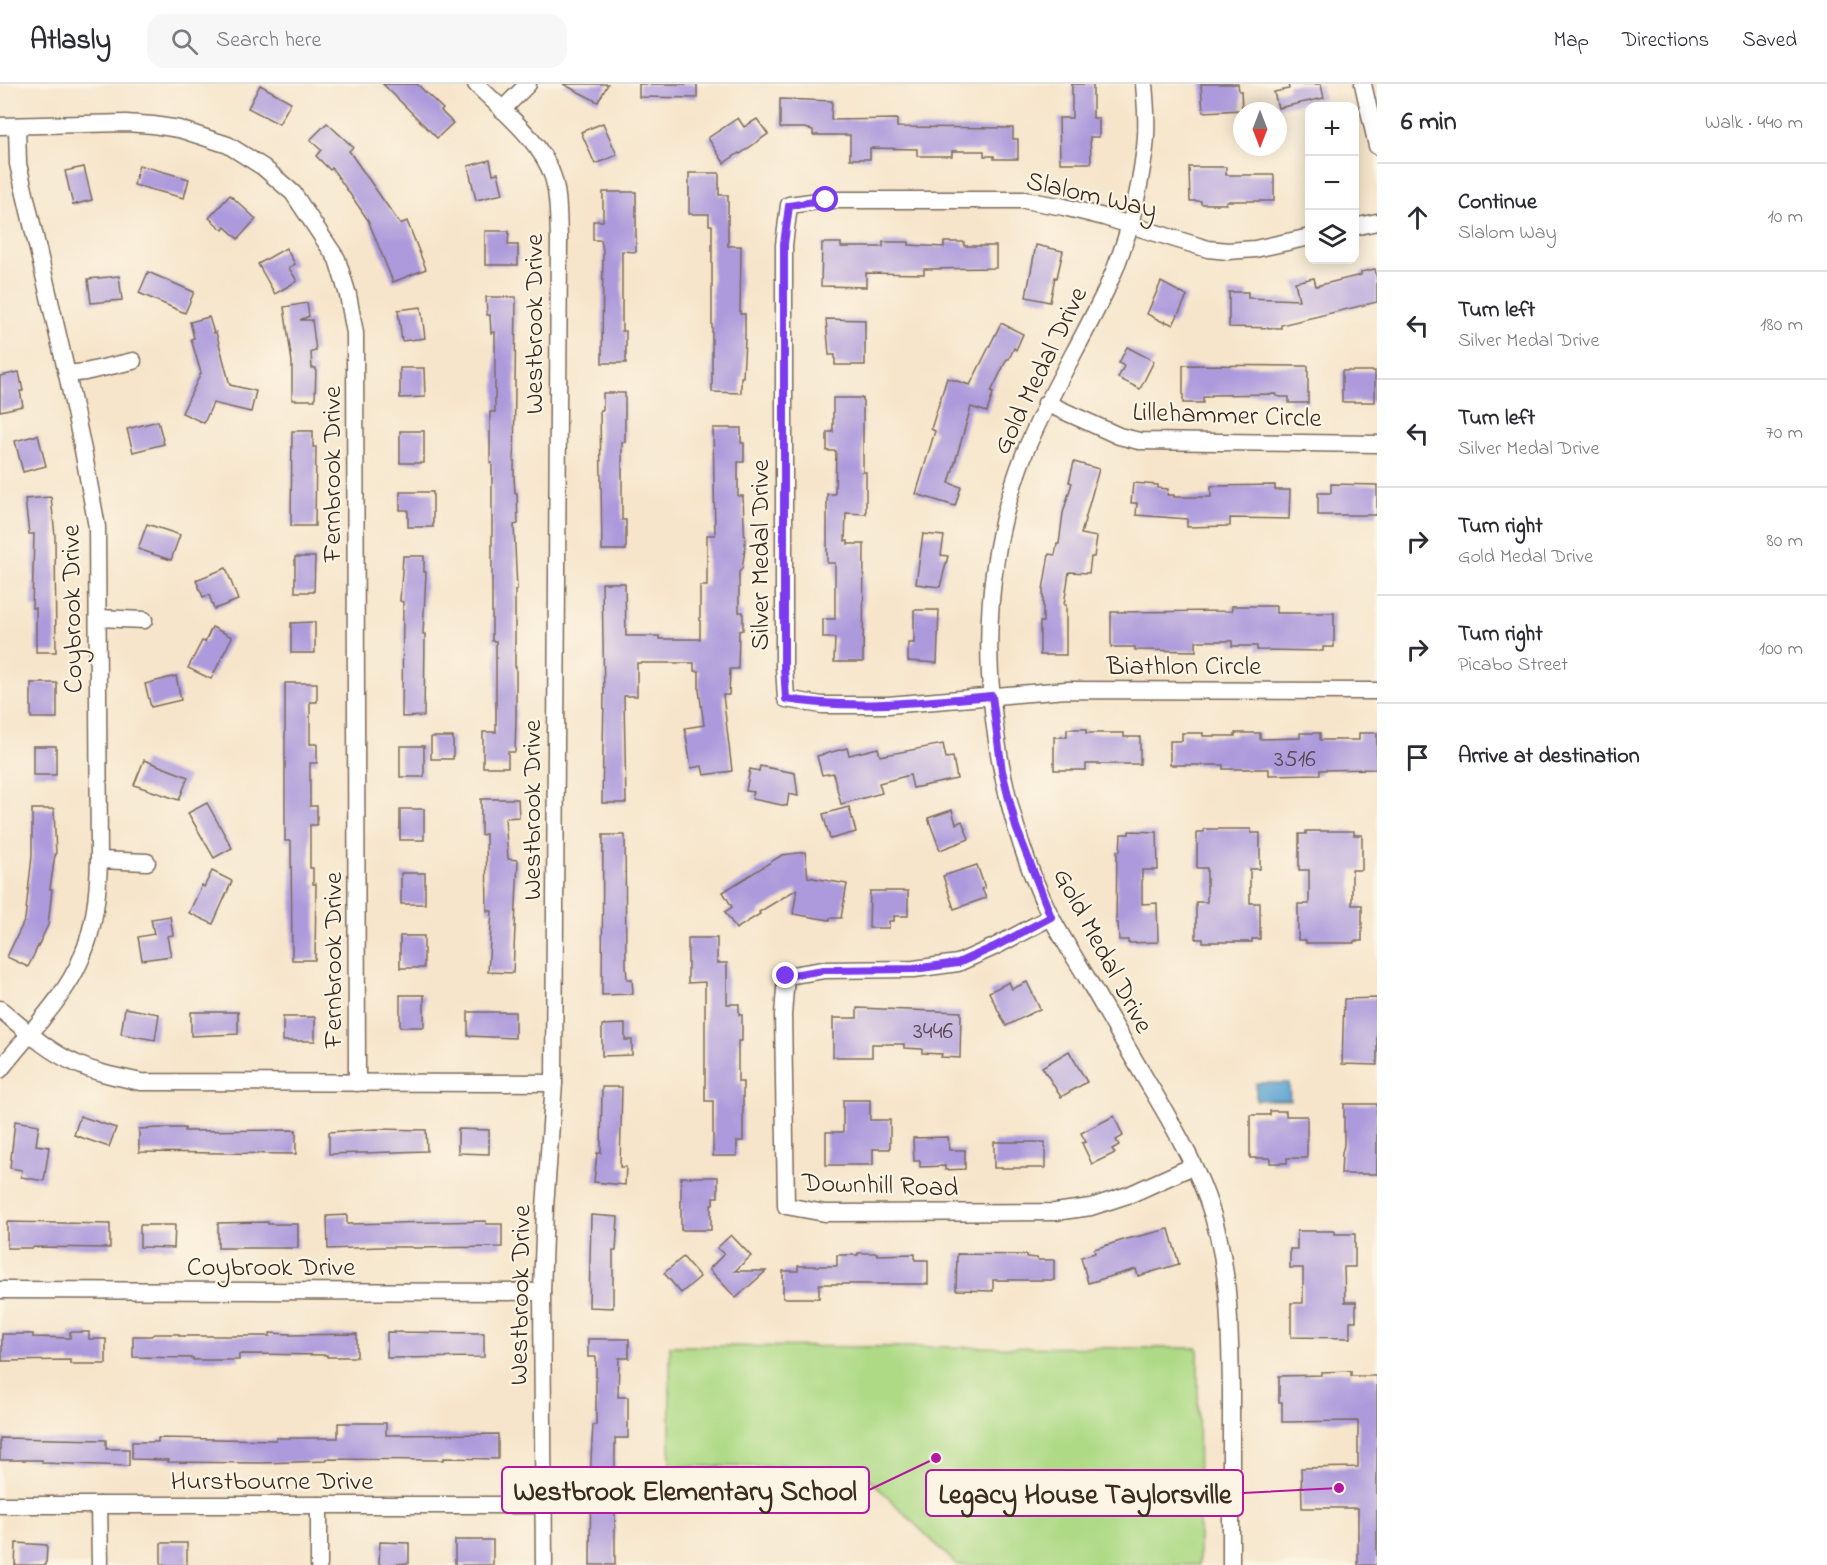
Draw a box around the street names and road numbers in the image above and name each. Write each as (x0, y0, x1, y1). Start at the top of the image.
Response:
street label: Slalom Way (1022, 162, 1161, 230)
street label: Westbrook Drive (516, 233, 555, 414)
street label: Gold Medal Drive (984, 280, 1099, 462)
street label: Fernbrook Drive (314, 385, 353, 563)
street label: Lillehammer Circle (1132, 394, 1323, 439)
street label: Silver Medal Drive (742, 459, 781, 651)
street label: Coybrook Drive (53, 523, 94, 694)
street label: Biathlon Circle (1106, 648, 1262, 687)
street label: Westbrook Drive (514, 719, 553, 900)
street label: Gold Medal Drive (1042, 861, 1162, 1042)
street label: Fernbrook Drive (315, 871, 354, 1049)
street label: Downhill Road (800, 1164, 959, 1209)
street label: Westbrook Drive (500, 1203, 543, 1386)
street label: Coybrook Drive (187, 1249, 356, 1288)
street label: Hurstbourne Drive (171, 1463, 374, 1502)

